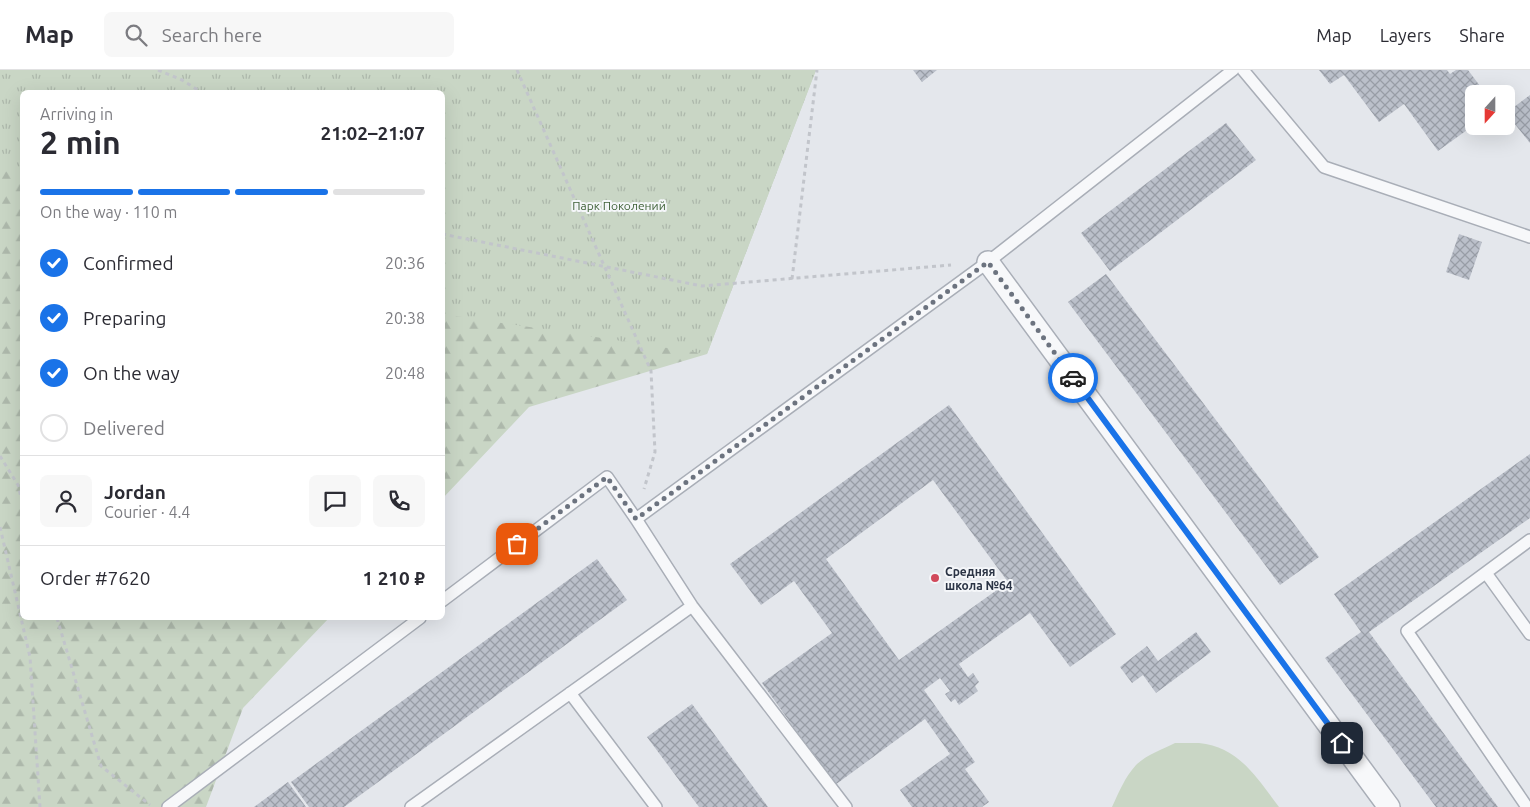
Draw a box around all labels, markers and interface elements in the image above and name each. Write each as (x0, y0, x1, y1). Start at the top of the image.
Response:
search box (104, 12, 454, 57)
text: Map (25, 21, 74, 48)
icon: search (122, 21, 150, 49)
text: Search here (162, 24, 262, 46)
text: Map (1316, 25, 1352, 45)
text: Layers (1380, 25, 1431, 45)
text: Share (1459, 25, 1505, 45)
north arrow (1465, 85, 1515, 135)
map controls (1465, 85, 1515, 135)
text: Arriving in (40, 105, 113, 123)
text: 21:02–21:07 (320, 122, 425, 144)
text: 2 min (40, 124, 121, 160)
park label: Парк Поколений (572, 199, 666, 212)
text: On the way · 110 m (40, 203, 177, 221)
icon: check (40, 249, 68, 277)
text: Confirmed (83, 252, 174, 274)
text: 20:36 (385, 254, 425, 272)
icon: check (40, 304, 68, 332)
text: Preparing (83, 307, 167, 329)
text: 20:38 (385, 309, 425, 327)
courier (1048, 353, 1098, 403)
icon: check (40, 359, 68, 387)
text: On the way (83, 362, 180, 384)
text: 20:48 (385, 364, 425, 382)
icon: car (1059, 364, 1087, 392)
text: Delivered (83, 417, 165, 439)
button: person (40, 475, 92, 527)
button: chat (309, 475, 361, 527)
button: phone (373, 475, 425, 527)
text: Jordan (104, 481, 166, 503)
text: Courier · 4.4 (104, 503, 190, 521)
pin (496, 523, 538, 565)
icon: bag (503, 530, 531, 558)
place label: Средняя школа №64 (945, 565, 1013, 592)
text: Order #7620 (40, 567, 150, 589)
text: 1 210 ₽ (362, 567, 425, 589)
marker: Средняя школа №64 (929, 572, 941, 584)
pin (1321, 722, 1363, 764)
icon: home (1328, 729, 1356, 757)

